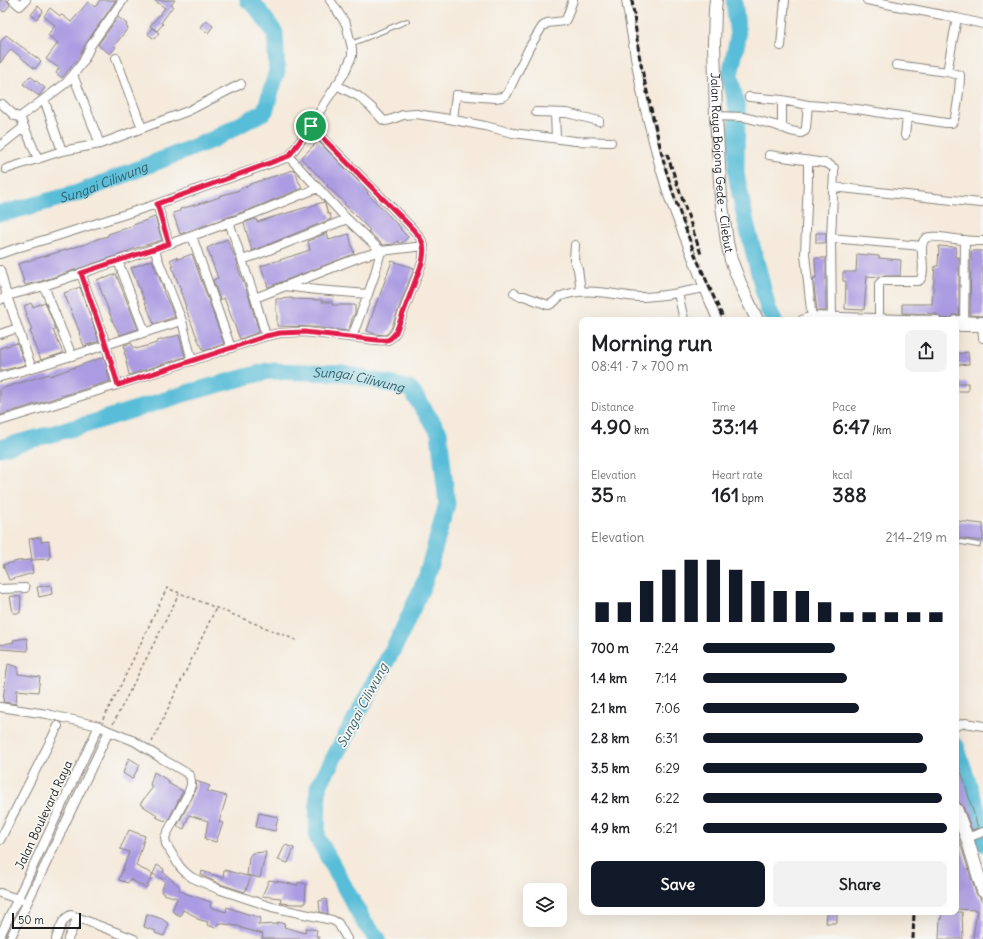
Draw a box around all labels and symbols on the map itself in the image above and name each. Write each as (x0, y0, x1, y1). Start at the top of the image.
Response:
street label: Jalan Raya Bojong Gede - Cilebut (708, 72, 737, 254)
pin (294, 109, 328, 143)
water label: Sungai Ciliwung (57, 158, 152, 207)
water label: Sungai Ciliwung (312, 364, 407, 397)
water label: Sungai Ciliwung (333, 659, 393, 750)
street label: Jalan Boulevard Raya (12, 758, 75, 872)
scale bar (12, 911, 81, 930)

